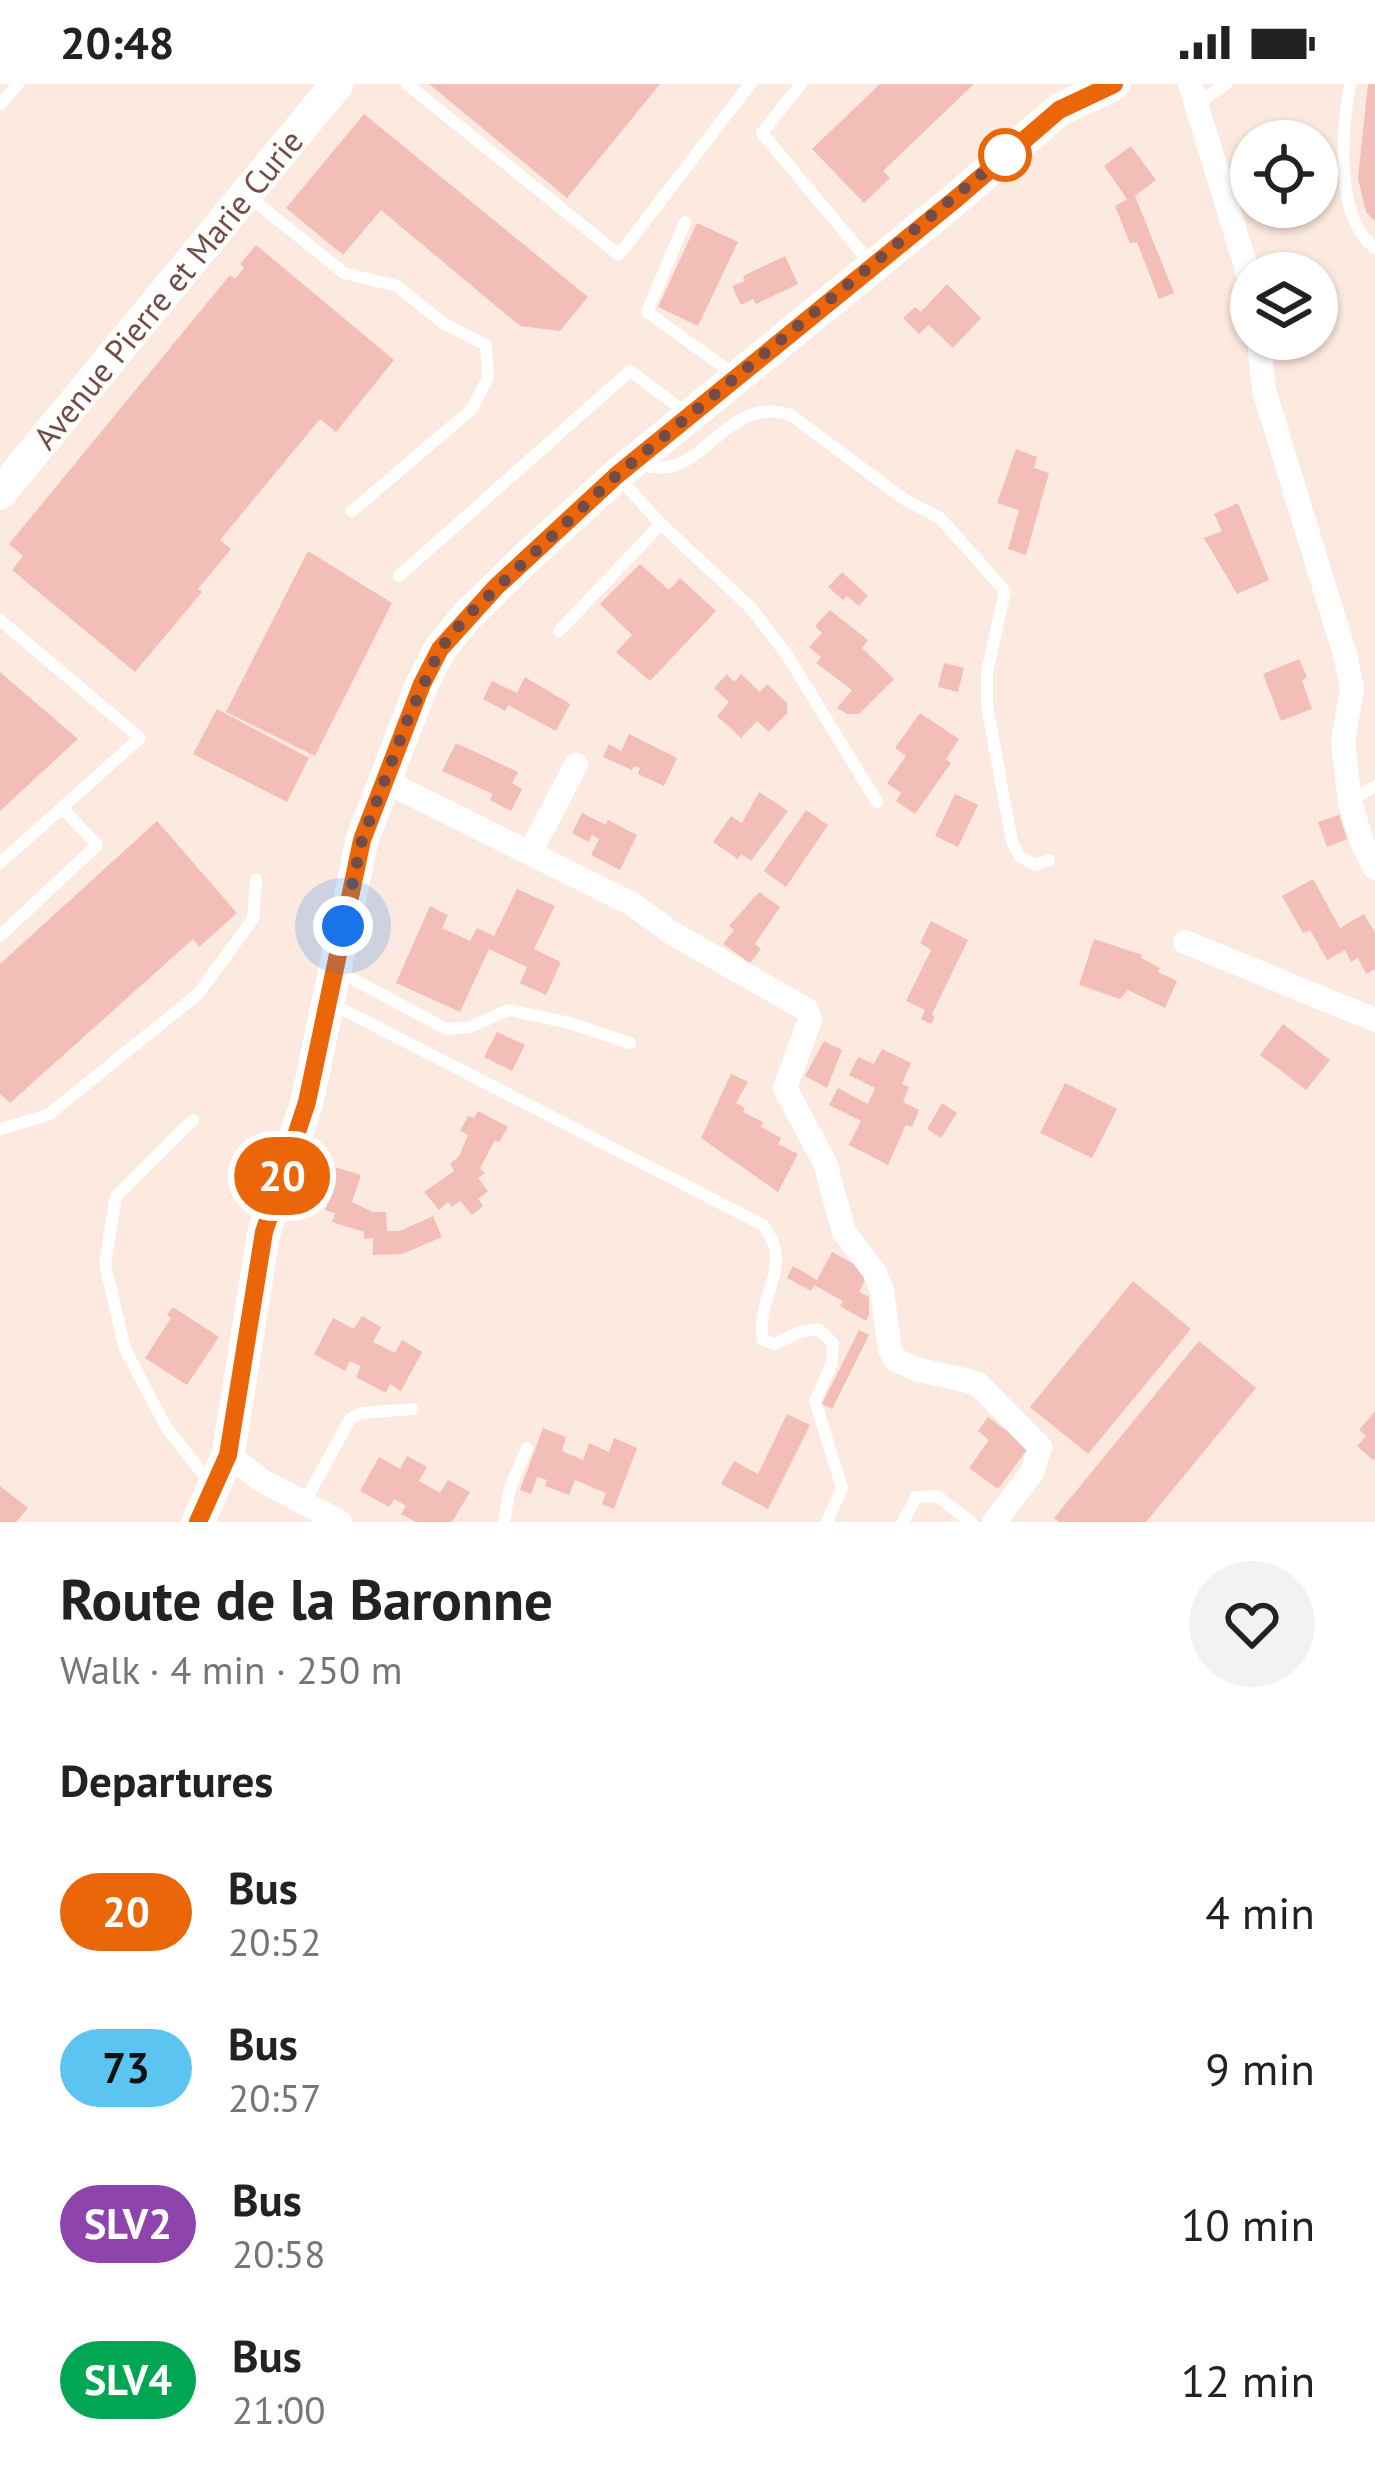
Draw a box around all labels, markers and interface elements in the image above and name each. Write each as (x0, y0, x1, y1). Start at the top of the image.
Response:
text: 20:48 (60, 13, 174, 71)
street label: Avenue Pierre et Marie Curie (23, 120, 312, 458)
map controls (1230, 120, 1338, 360)
button: locate (1230, 120, 1338, 228)
unlabelled marker (980, 130, 1030, 180)
button: layers (1230, 252, 1338, 360)
your location (313, 896, 373, 956)
line badge: 20 (228, 1137, 336, 1215)
text: 20 (258, 1148, 306, 1203)
button: heart (1189, 1561, 1315, 1687)
text: Route de la Baronne (60, 1562, 553, 1636)
text: Walk · 4 min · 250 m (60, 1644, 402, 1695)
text: Departures (60, 1751, 273, 1809)
text: Bus (228, 1858, 298, 1916)
text: 4 min (1205, 1883, 1315, 1941)
text: 20 (102, 1884, 150, 1939)
text: 20:52 (228, 1916, 322, 1967)
text: Bus (228, 2014, 298, 2072)
text: 9 min (1205, 2039, 1315, 2097)
text: 73 (102, 2040, 150, 2095)
text: 20:57 (228, 2072, 322, 2123)
text: Bus (232, 2170, 302, 2228)
text: 10 min (1181, 2195, 1315, 2253)
text: SLV2 (84, 2196, 172, 2251)
text: 20:58 (232, 2228, 326, 2279)
text: Bus (232, 2326, 302, 2384)
text: 12 min (1181, 2351, 1315, 2409)
text: SLV4 (84, 2352, 172, 2407)
text: 21:00 (232, 2384, 326, 2435)

